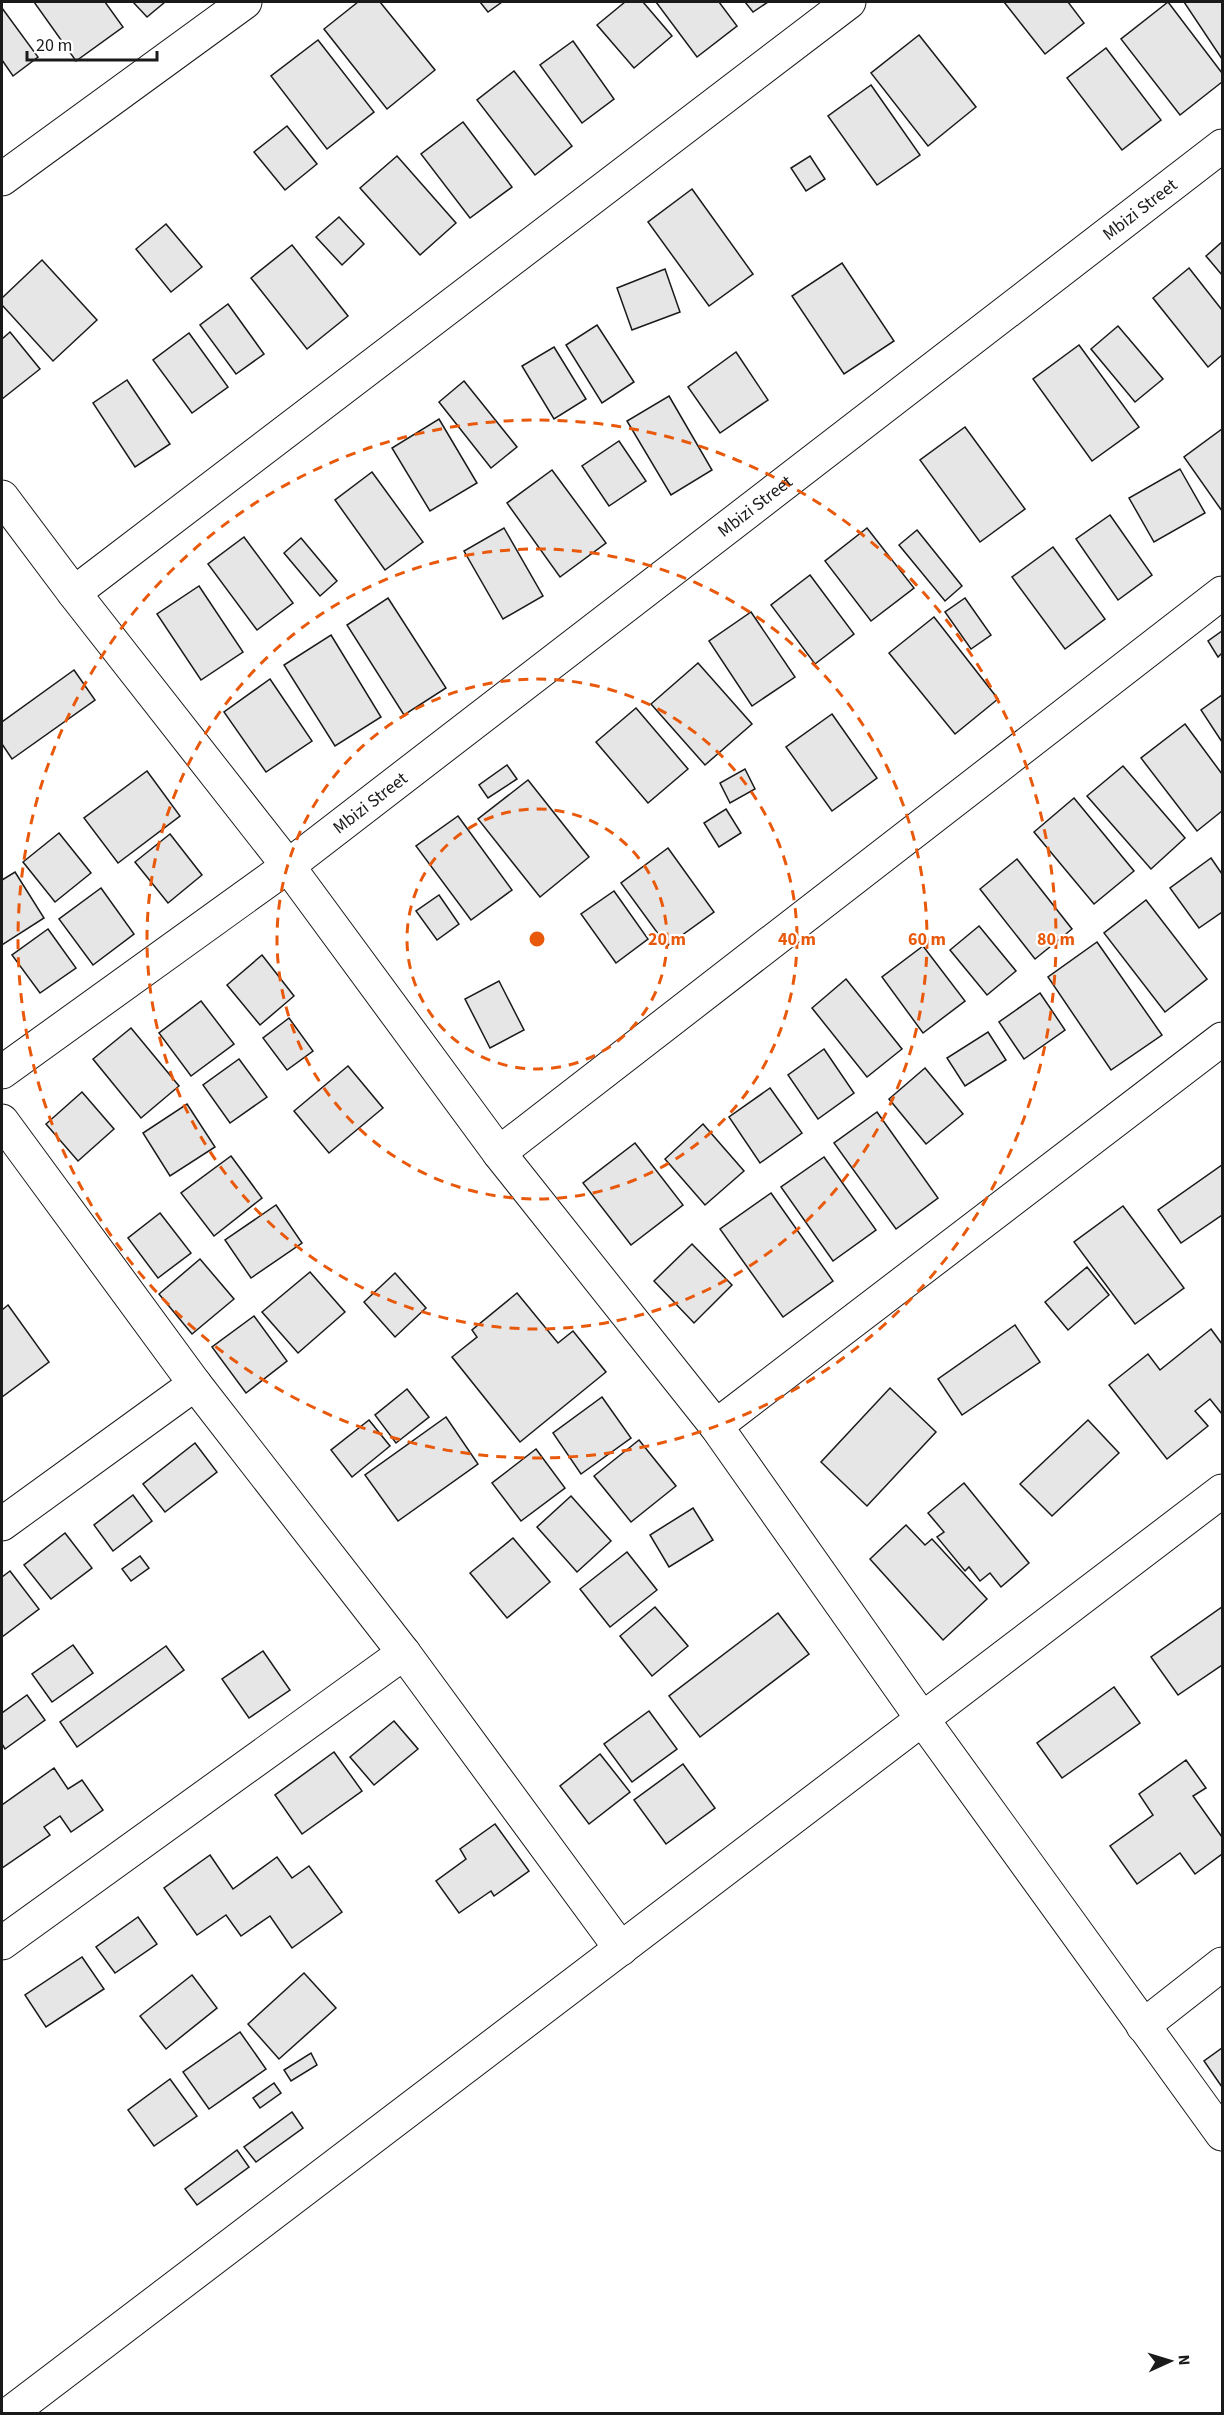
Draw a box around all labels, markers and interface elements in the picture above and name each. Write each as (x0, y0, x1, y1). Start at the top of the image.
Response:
scale bar (27, 24, 158, 62)
text: 20 m (36, 33, 72, 58)
street label: Mbizi Street (1098, 173, 1183, 247)
street label: Mbizi Street (713, 470, 798, 543)
street label: Mbizi Street (328, 766, 413, 840)
text: 20 m (648, 927, 686, 952)
text: 40 m (778, 927, 816, 952)
text: 60 m (908, 927, 946, 952)
text: 80 m (1037, 927, 1075, 952)
centre of rings (527, 929, 547, 949)
north arrow (1140, 2331, 1200, 2391)
text: N (1173, 2354, 1195, 2366)

